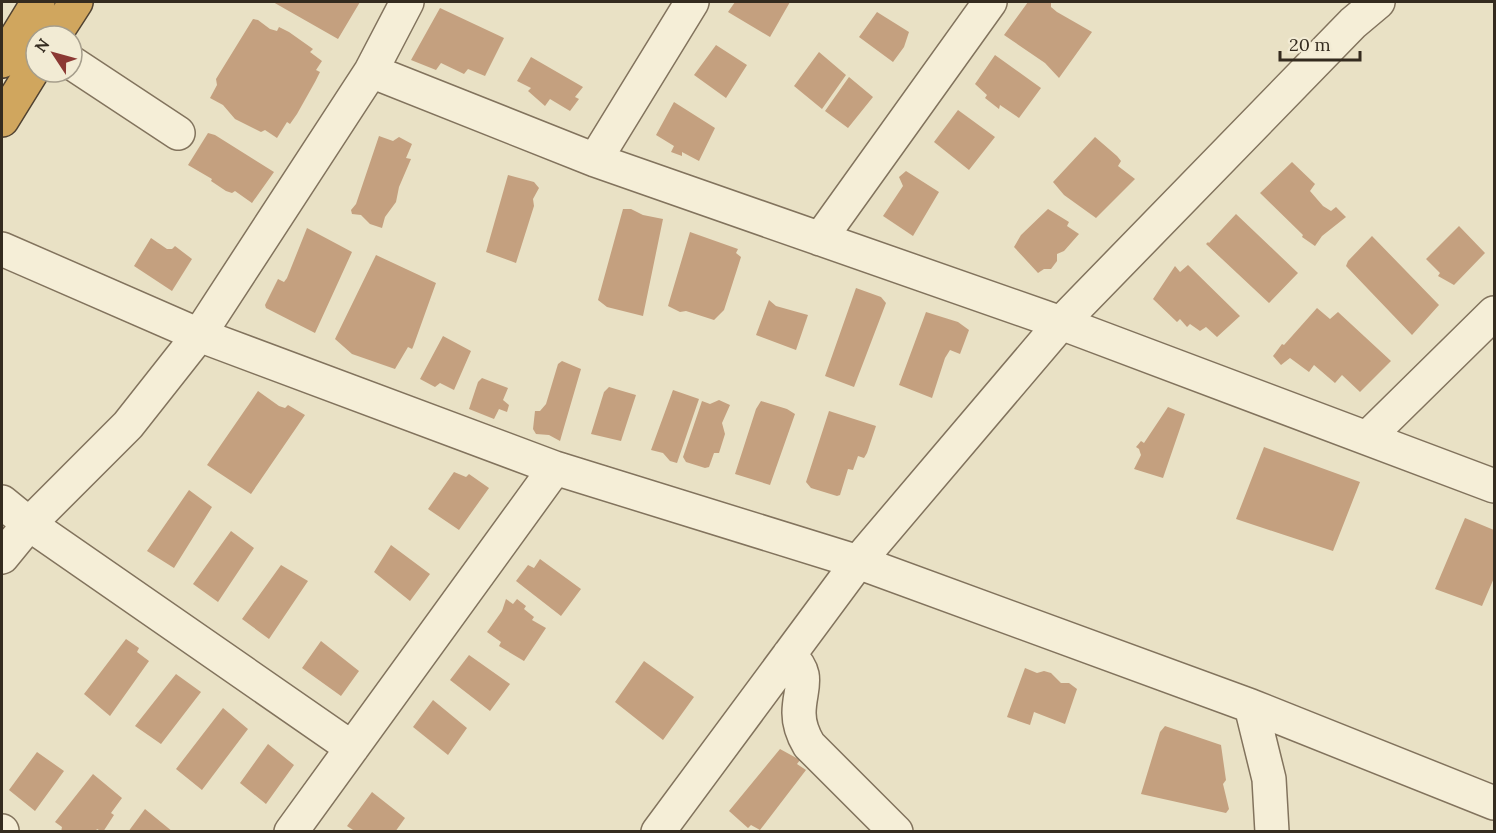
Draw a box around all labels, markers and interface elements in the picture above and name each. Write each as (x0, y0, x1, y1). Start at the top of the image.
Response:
north arrow (24, 24, 84, 84)
scale bar (1280, 24, 1360, 62)
text: 20 m (1289, 33, 1331, 56)
text: N (30, 34, 54, 56)

